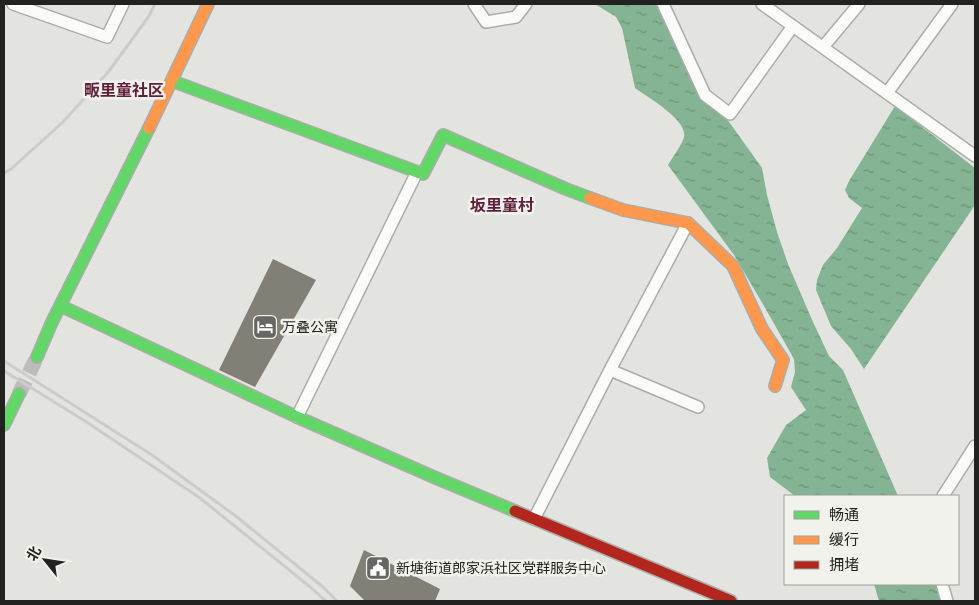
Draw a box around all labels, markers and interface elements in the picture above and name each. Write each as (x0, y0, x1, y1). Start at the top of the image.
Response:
district label: 畈里童社区 (84, 80, 164, 100)
district label: 坂里童村 (470, 195, 534, 215)
hotel icon: 万叠公寓 (252, 314, 278, 340)
place label: 万叠公寓 (282, 318, 338, 336)
legend (784, 495, 959, 585)
text: 畅通 (829, 505, 859, 524)
text: 缓行 (829, 530, 859, 549)
north arrow (20, 535, 70, 585)
text: 北 (22, 543, 45, 564)
public building icon: 新塘街道郎家浜社区党群服务中心 (365, 555, 391, 581)
text: 拥堵 (829, 555, 859, 574)
place label: 新塘街道郎家浜社区党群服务中心 (396, 559, 606, 577)

